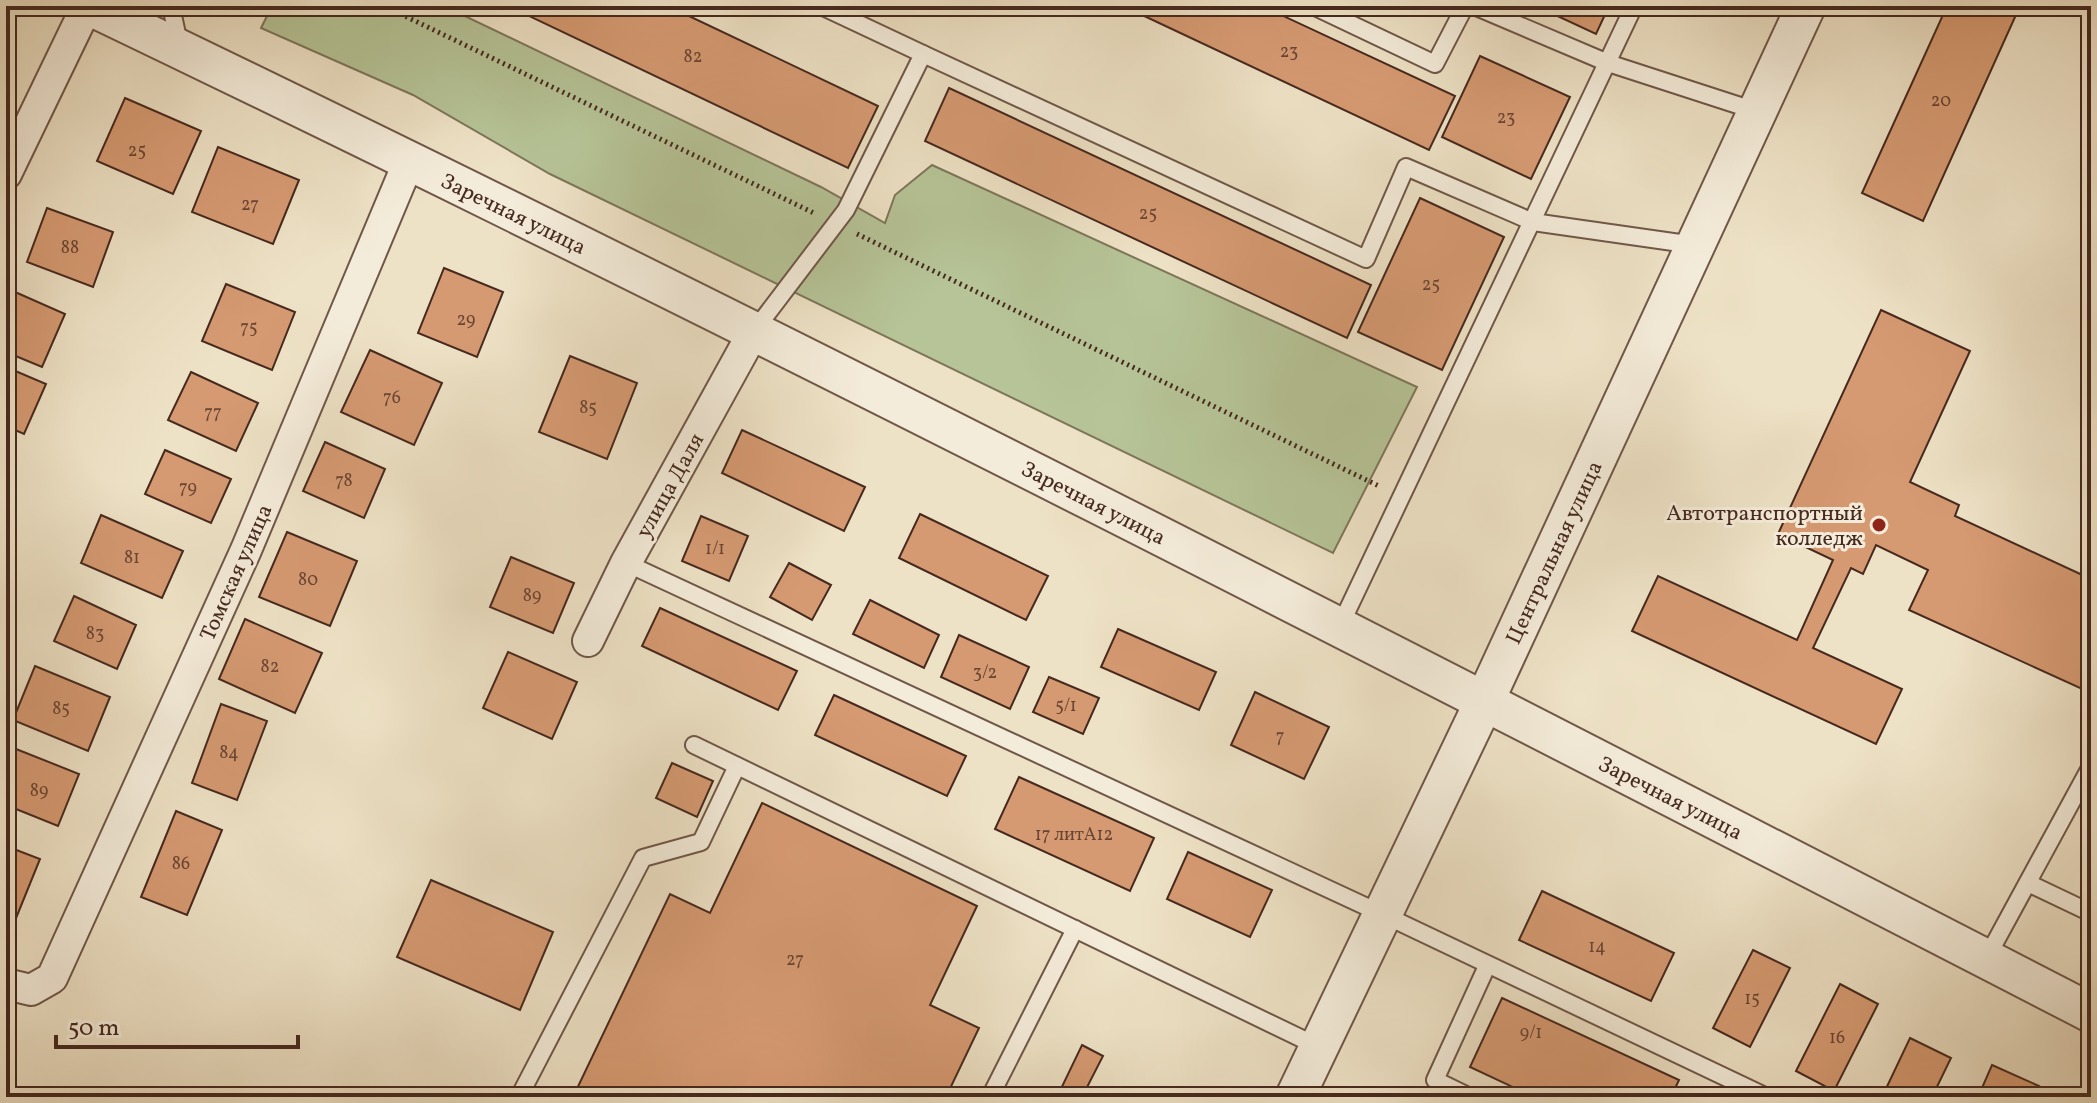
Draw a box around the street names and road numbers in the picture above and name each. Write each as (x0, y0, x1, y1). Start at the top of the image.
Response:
street label: Заречная улица (435, 167, 591, 264)
street label: улица Даля (630, 428, 713, 544)
street label: Заречная улица (1015, 454, 1171, 554)
street label: Центральная улица (1499, 456, 1611, 650)
street label: Томская улица (193, 500, 281, 646)
street label: Заречная улица (1592, 749, 1748, 849)

